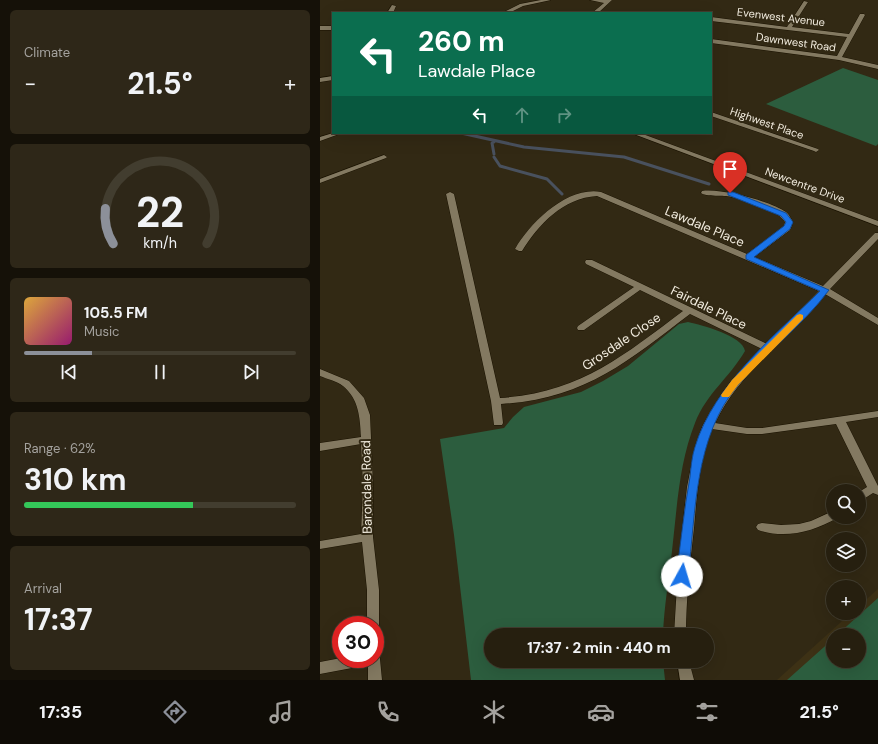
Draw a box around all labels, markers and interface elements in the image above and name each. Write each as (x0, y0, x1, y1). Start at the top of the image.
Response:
street label: Evenwest Avenue (736, 5, 826, 29)
text: 260 m (418, 23, 505, 60)
icon: left (352, 28, 404, 80)
street label: Dawnwest Road (755, 29, 837, 55)
text: Climate (24, 44, 70, 61)
text: Lawdale Place (418, 59, 535, 83)
text: 21.5° (127, 64, 193, 103)
text: − (24, 69, 36, 98)
text: + (284, 69, 296, 98)
icon: left (469, 104, 491, 126)
icon: ahead (511, 104, 533, 126)
icon: right (553, 104, 575, 126)
street label: Highwest Place (728, 104, 806, 142)
pin (713, 152, 747, 193)
icon: arrive (719, 158, 741, 180)
street label: Newcentre Drive (763, 164, 847, 206)
text: 22 (136, 186, 184, 240)
street label: Lawdale Place (662, 202, 747, 251)
text: km/h (143, 234, 177, 252)
street label: Fairdale Place (668, 282, 750, 333)
text: 105.5 FM (84, 303, 148, 323)
street label: Grosdale Close (579, 309, 664, 374)
text: Music (84, 323, 119, 340)
icon: previous (58, 361, 80, 383)
icon: pause (149, 361, 171, 383)
icon: next (240, 361, 262, 383)
text: Range · 62% (24, 440, 95, 457)
street label: Barondale Road (357, 440, 376, 534)
text: 310 km (24, 460, 127, 499)
map controls (826, 484, 866, 668)
button: search (826, 484, 866, 524)
button: layers (826, 532, 866, 572)
position arrow (661, 555, 703, 597)
text: Arrival (24, 580, 62, 597)
button: + (826, 580, 866, 620)
text: 17:37 (24, 600, 93, 639)
speed limit sign: 30 (332, 616, 384, 668)
button: − (826, 628, 866, 668)
text: 17:37 · 2 min · 440 m (527, 638, 671, 658)
icon: directions (161, 698, 189, 726)
icon: music (267, 698, 295, 726)
icon: phone (374, 698, 402, 726)
icon: climate (480, 698, 508, 726)
icon: car (587, 698, 615, 726)
icon: filters (693, 698, 721, 726)
text: 17:35 (39, 700, 82, 724)
text: 21.5° (799, 700, 839, 724)

